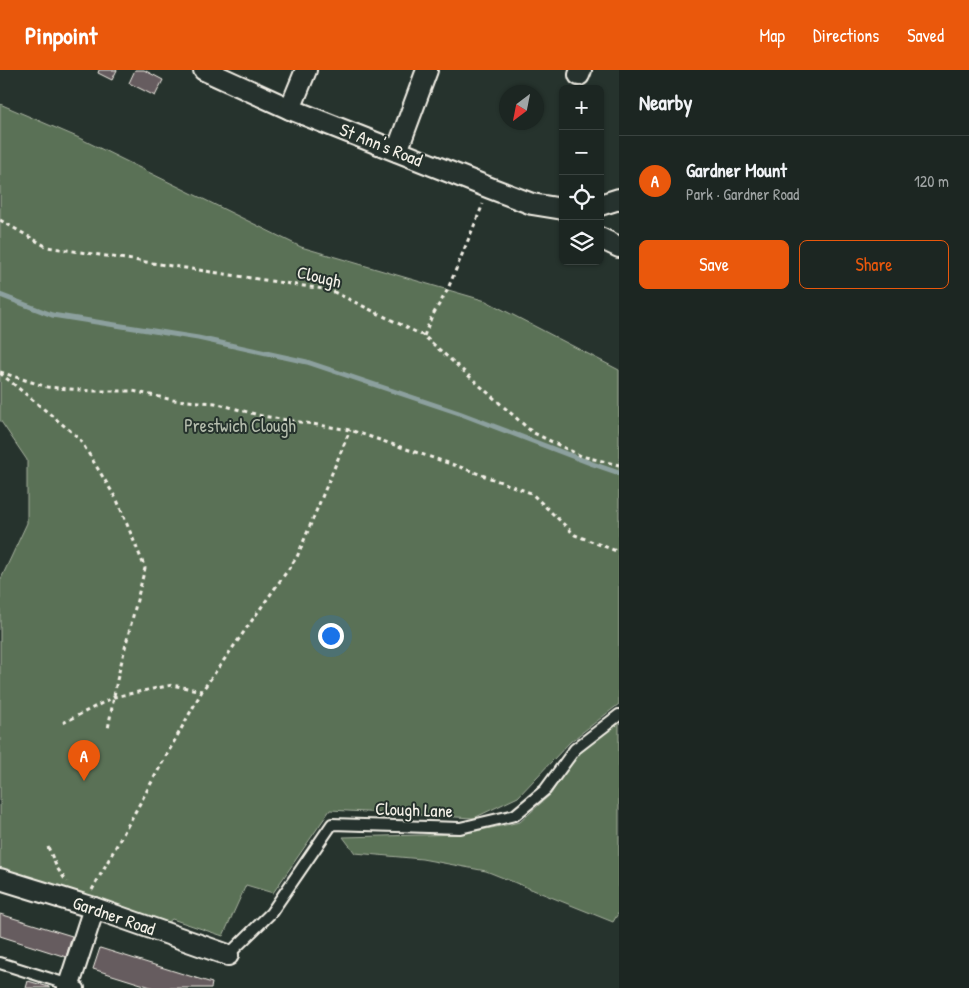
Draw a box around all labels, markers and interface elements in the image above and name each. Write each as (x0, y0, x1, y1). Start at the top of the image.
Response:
text: Pinpoint (25, 19, 97, 51)
text: Map (760, 23, 785, 48)
text: Directions (813, 23, 879, 48)
text: Saved (907, 23, 944, 48)
north arrow (499, 85, 544, 130)
map controls (559, 85, 604, 265)
button: + (559, 85, 604, 130)
text: Nearby (639, 88, 692, 117)
street label: St Ann's Road (336, 117, 426, 172)
button: − (559, 130, 604, 175)
text: Gardner Mount (686, 157, 787, 183)
text: A (651, 170, 659, 192)
text: 120 m (914, 170, 949, 192)
button: locate (559, 175, 604, 220)
text: Park · Gardner Road (686, 183, 799, 205)
button: layers (559, 220, 604, 265)
button: Save (639, 240, 789, 289)
button: Share (799, 240, 949, 289)
street label: Clough (295, 259, 344, 294)
park label: Prestwich Clough (184, 413, 296, 438)
your location (318, 623, 344, 649)
pin: A (68, 740, 100, 781)
street label: Clough Lane (375, 796, 453, 823)
street label: Gardner Road (70, 890, 159, 941)

